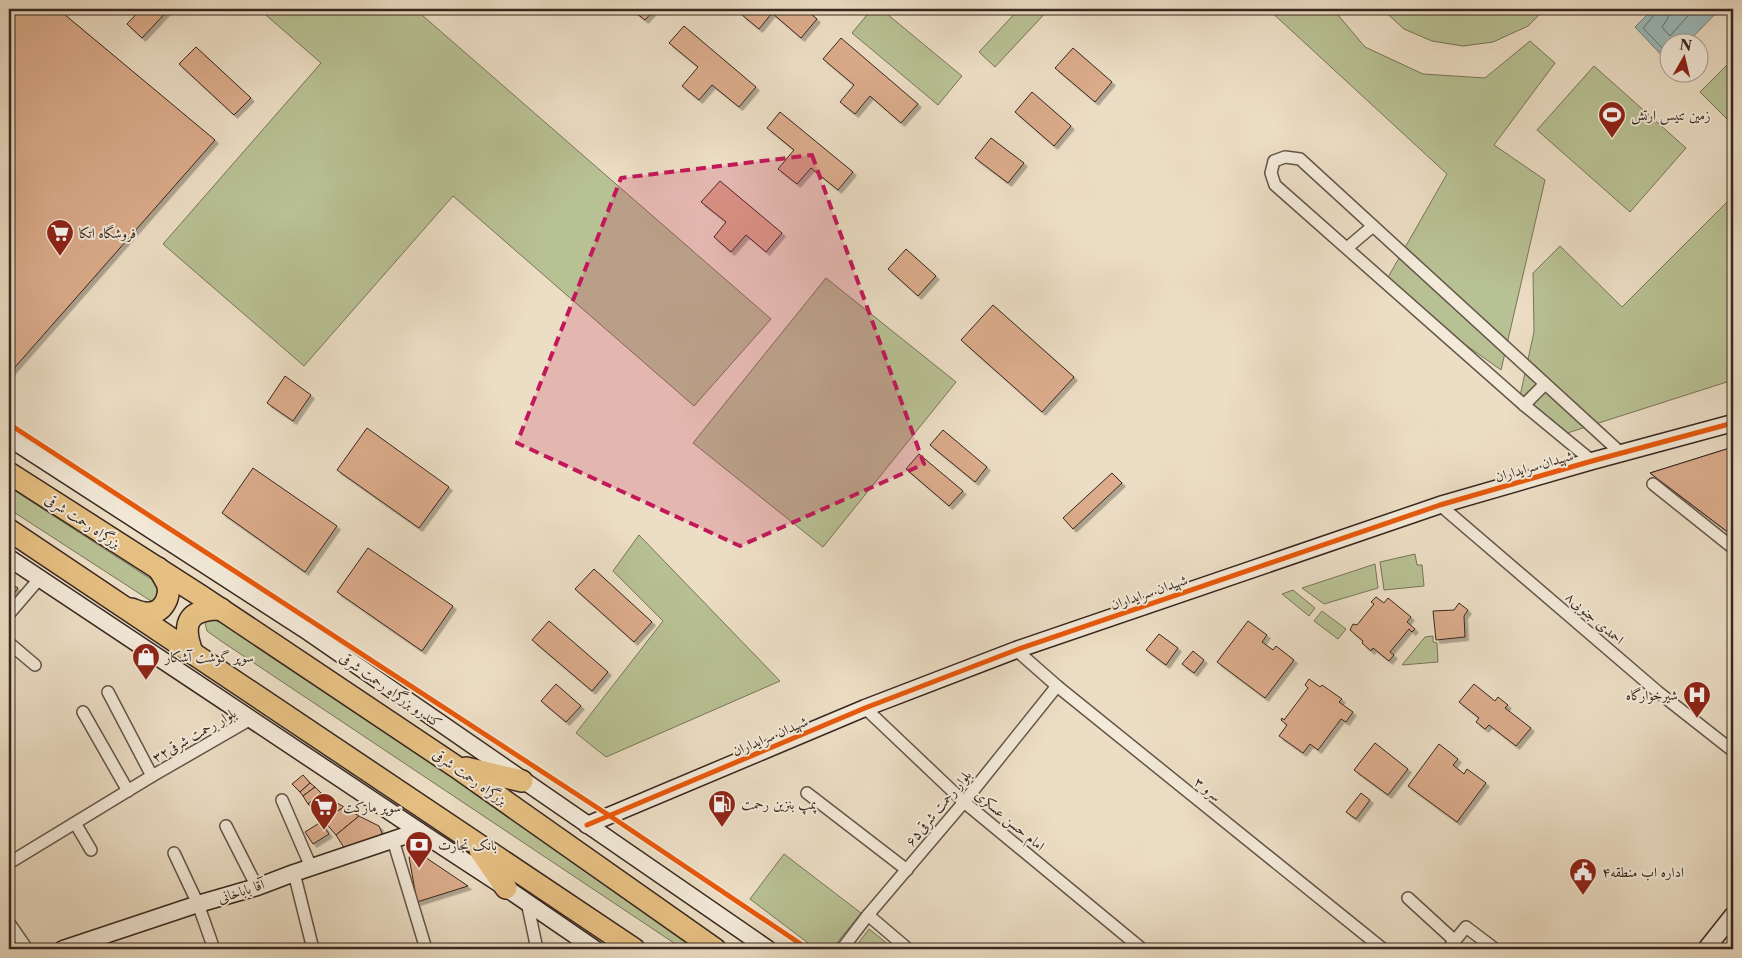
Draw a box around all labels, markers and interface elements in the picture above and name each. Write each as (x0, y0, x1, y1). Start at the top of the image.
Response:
north arrow (1660, 32, 1710, 82)
text: N (1679, 35, 1693, 55)
sports icon: زمین تنیس ارتش (1597, 100, 1627, 139)
place label: زمین تنیس ارتش (1631, 106, 1711, 125)
supermarket icon: فروشگاه اتکا (45, 218, 75, 257)
place label: فروشگاه اتکا (79, 224, 136, 242)
street label: شهیدان سرایداران (1493, 446, 1576, 487)
street label: بزرگراه رحمت شرقی (41, 490, 125, 553)
street label: شهیدان سرایداران (1108, 570, 1190, 615)
street label: احمدی جنوبی۸ (1562, 588, 1628, 649)
shop icon: سوپر گوشت آشکار (131, 642, 161, 681)
place label: سوپر گوشت آشکار (163, 648, 254, 666)
street label: کندرو بزرگراه رحمت شرقی (336, 648, 446, 733)
hospital icon: شیرخوارگاه (1682, 680, 1712, 719)
place label: شیرخوارگاه (1626, 686, 1678, 704)
street label: بلوار رحمت شرقی۳۲ (149, 704, 240, 767)
street label: شهیدان سرایداران (729, 712, 811, 761)
street label: بزرگراه رحمت شرقی (429, 745, 511, 810)
street label: بلوار رحمت شرقی۶۵ (901, 766, 976, 850)
street label: سرو ۳ (1190, 773, 1225, 806)
street label: امام حسن عسکری (969, 786, 1049, 858)
fuel station icon: پمپ بنزین رحمت (707, 789, 737, 828)
supermarket icon: سوپر مارکت (309, 792, 339, 831)
place label: پمپ بنزین رحمت (741, 795, 817, 815)
place label: سوپر مارکت (343, 798, 401, 816)
bank icon: بانک تجارت (404, 830, 434, 869)
place label: بانک تجارت (438, 836, 497, 854)
public building icon: اداره اب منطقه۴ (1568, 857, 1598, 896)
place label: اداره اب منطقه۴ (1602, 863, 1684, 881)
street label: آقا باباخانی (215, 874, 268, 907)

